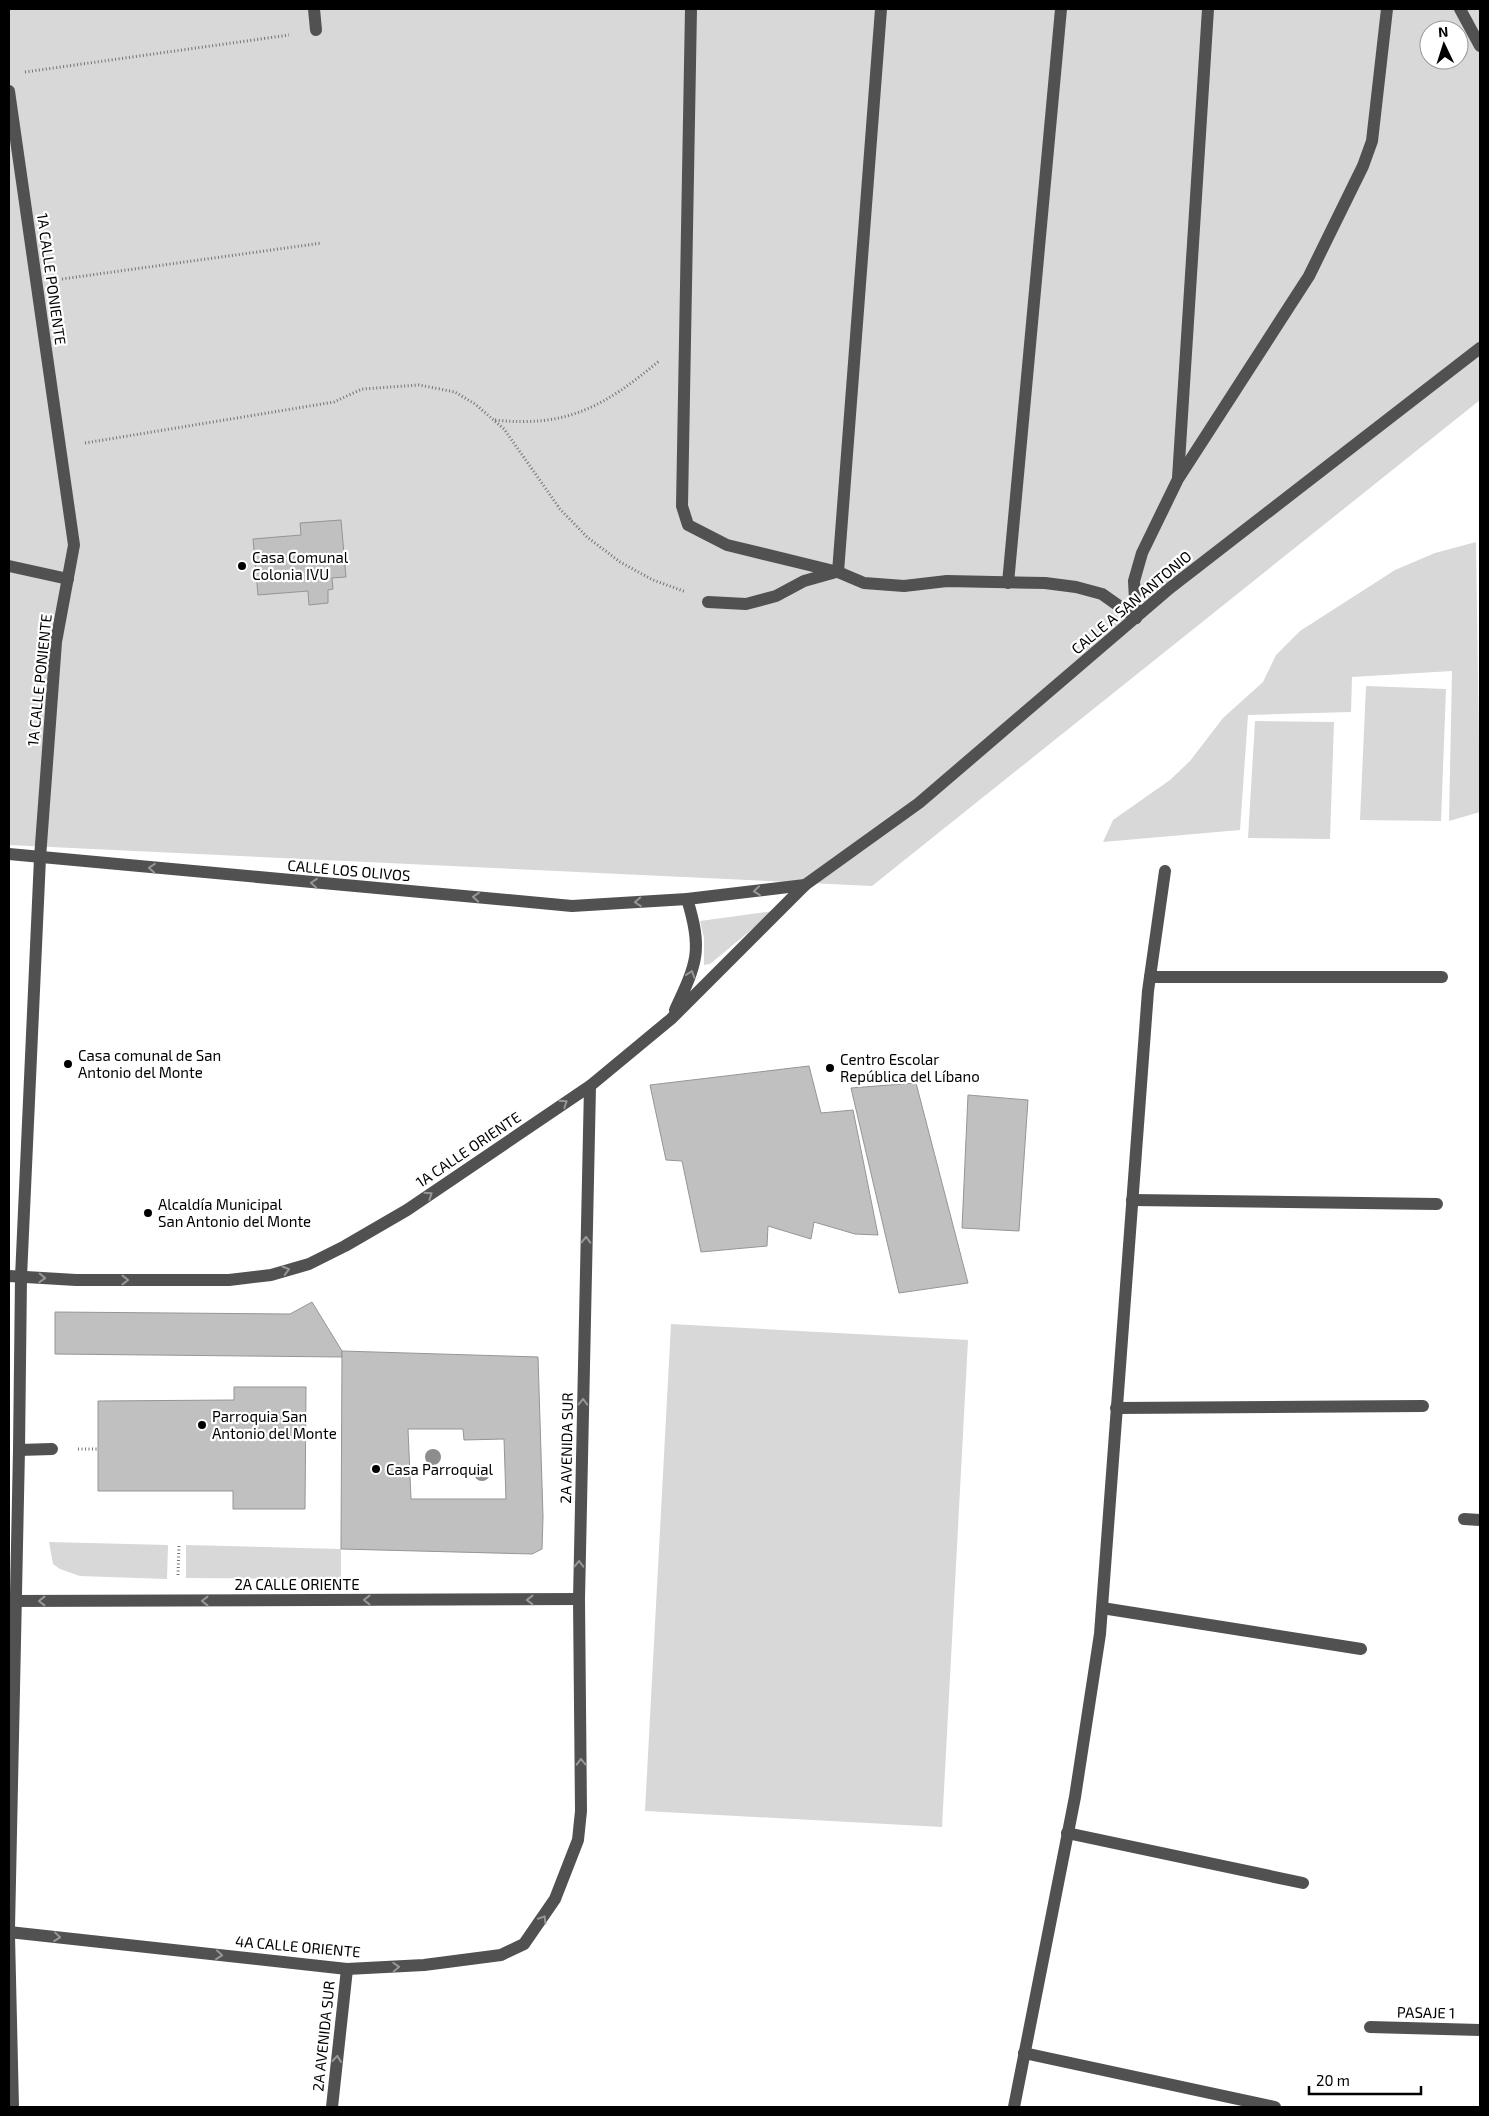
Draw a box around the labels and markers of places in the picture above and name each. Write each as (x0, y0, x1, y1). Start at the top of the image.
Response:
place label: Casa Comunal Colonia IVU (252, 548, 349, 583)
marker: Casa Comunal Colonia IVU (236, 560, 248, 572)
place label: Casa comunal de San Antonio del Monte (78, 1046, 221, 1081)
place label: Centro Escolar República del Líbano (840, 1050, 980, 1085)
marker: Casa comunal de San Antonio del Monte (62, 1058, 74, 1070)
marker: Centro Escolar República del Líbano (824, 1062, 836, 1074)
place label: Alcaldía Municipal San Antonio del Monte (158, 1195, 311, 1230)
marker: Alcaldía Municipal San Antonio del Monte (142, 1207, 154, 1219)
place label: Parroquia San Antonio del Monte (212, 1407, 337, 1442)
marker: Parroquia San Antonio del Monte (196, 1419, 208, 1431)
place label: Casa Parroquial (386, 1460, 493, 1478)
marker: Casa Parroquial (370, 1463, 382, 1475)

